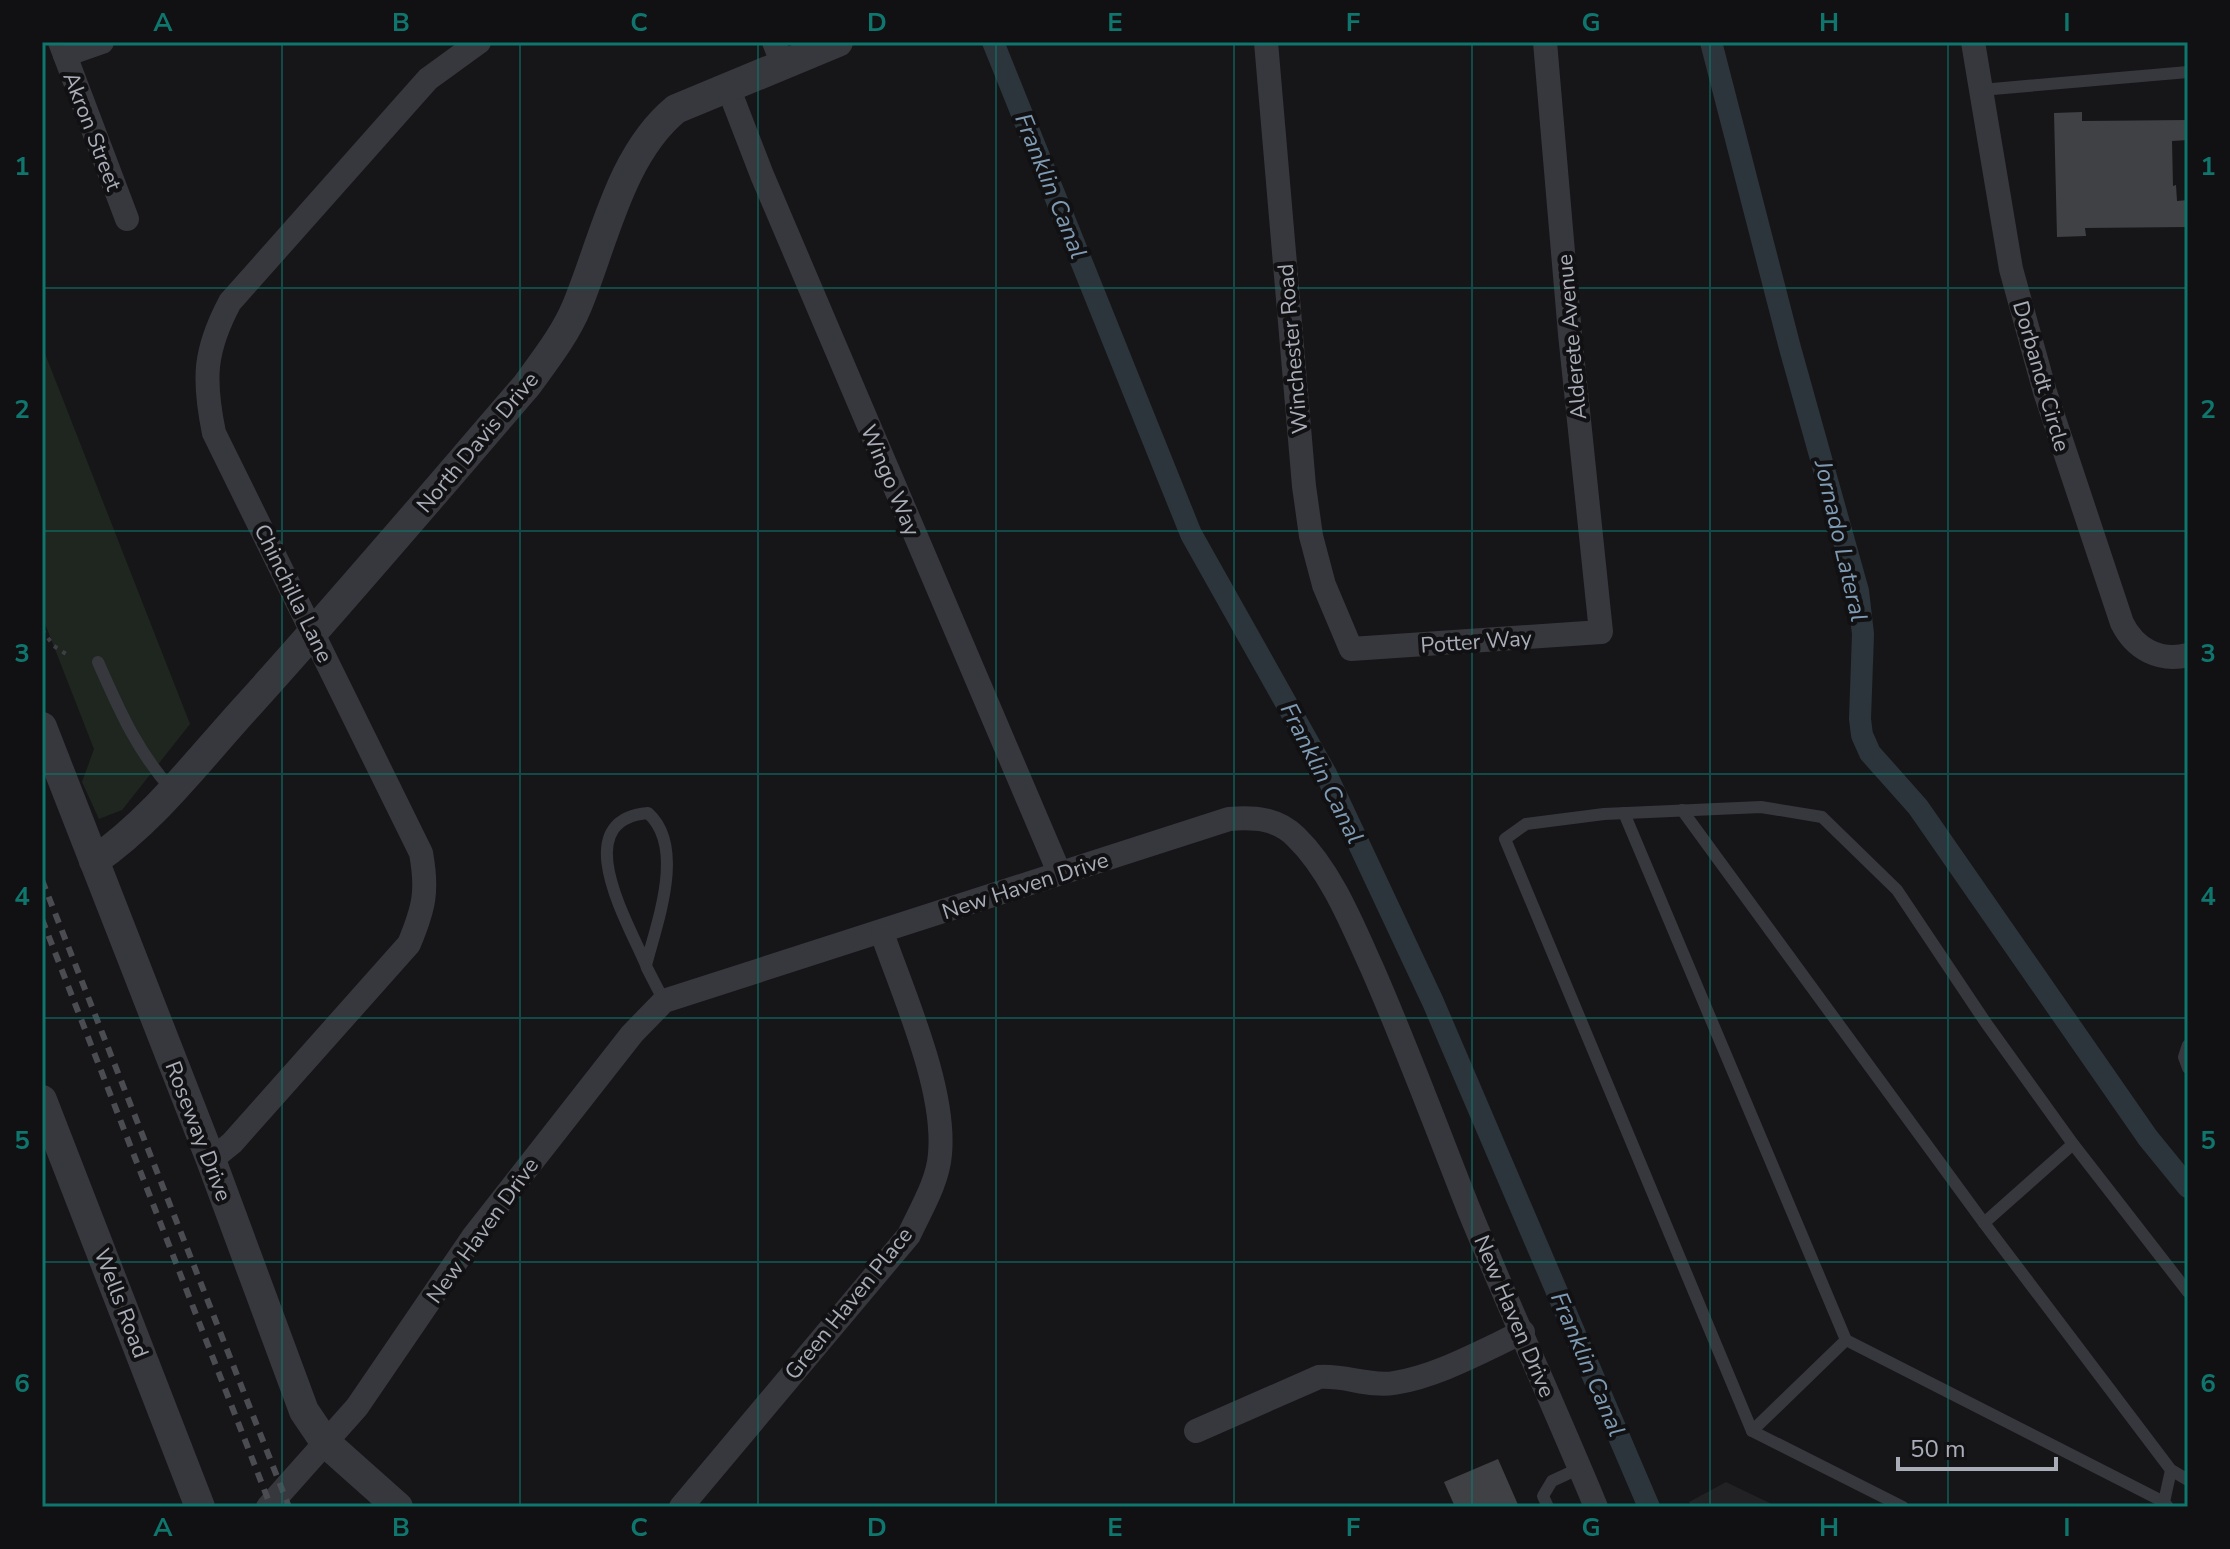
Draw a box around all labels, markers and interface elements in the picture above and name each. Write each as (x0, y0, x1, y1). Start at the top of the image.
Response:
text: A (153, 5, 173, 40)
text: B (392, 5, 410, 40)
text: C (630, 5, 648, 40)
text: D (867, 5, 887, 40)
text: E (1107, 5, 1123, 40)
text: F (1346, 5, 1360, 40)
text: G (1581, 5, 1601, 40)
text: H (1819, 5, 1839, 40)
text: I (2063, 5, 2071, 40)
street label: Akron Street (56, 68, 129, 195)
water label: Franklin Canal (1007, 109, 1095, 263)
text: 1 (14, 149, 30, 184)
text: 1 (2200, 149, 2216, 184)
street label: Alderete Avenue (1550, 253, 1594, 421)
street label: Winchester Road (1271, 263, 1315, 435)
street label: Dorbandt Circle (2005, 297, 2077, 455)
street label: North Davis Drive (410, 366, 546, 520)
text: 2 (14, 392, 30, 427)
text: 2 (2200, 392, 2216, 427)
street label: Wingo Way (853, 420, 927, 541)
water label: Jornado Lateral (1807, 456, 1875, 625)
street label: Chinchilla Lane (247, 519, 340, 668)
street label: Potter Way (1419, 623, 1533, 661)
text: 3 (14, 636, 30, 671)
text: 3 (2200, 636, 2216, 671)
water label: Franklin Canal (1273, 697, 1371, 849)
street label: New Haven Drive (938, 845, 1112, 927)
text: 4 (14, 879, 30, 914)
text: 4 (2200, 879, 2216, 914)
street label: Roseway Drive (158, 1057, 239, 1206)
text: 5 (14, 1123, 30, 1158)
text: 5 (2200, 1123, 2216, 1158)
street label: New Haven Drive (420, 1152, 546, 1310)
street label: Green Haven Place (778, 1221, 920, 1386)
street label: New Haven Drive (1466, 1231, 1562, 1402)
street label: Wells Road (86, 1244, 156, 1362)
water label: Franklin Canal (1543, 1287, 1633, 1441)
text: 6 (14, 1366, 30, 1401)
text: 6 (2200, 1366, 2216, 1401)
scale bar (1898, 1421, 2056, 1471)
text: 50 m (1910, 1433, 1966, 1465)
text: A (153, 1510, 173, 1545)
text: B (392, 1510, 410, 1545)
text: C (630, 1510, 648, 1545)
text: D (867, 1510, 887, 1545)
text: E (1107, 1510, 1123, 1545)
text: F (1346, 1510, 1360, 1545)
text: G (1581, 1510, 1601, 1545)
text: H (1819, 1510, 1839, 1545)
text: I (2063, 1510, 2071, 1545)

